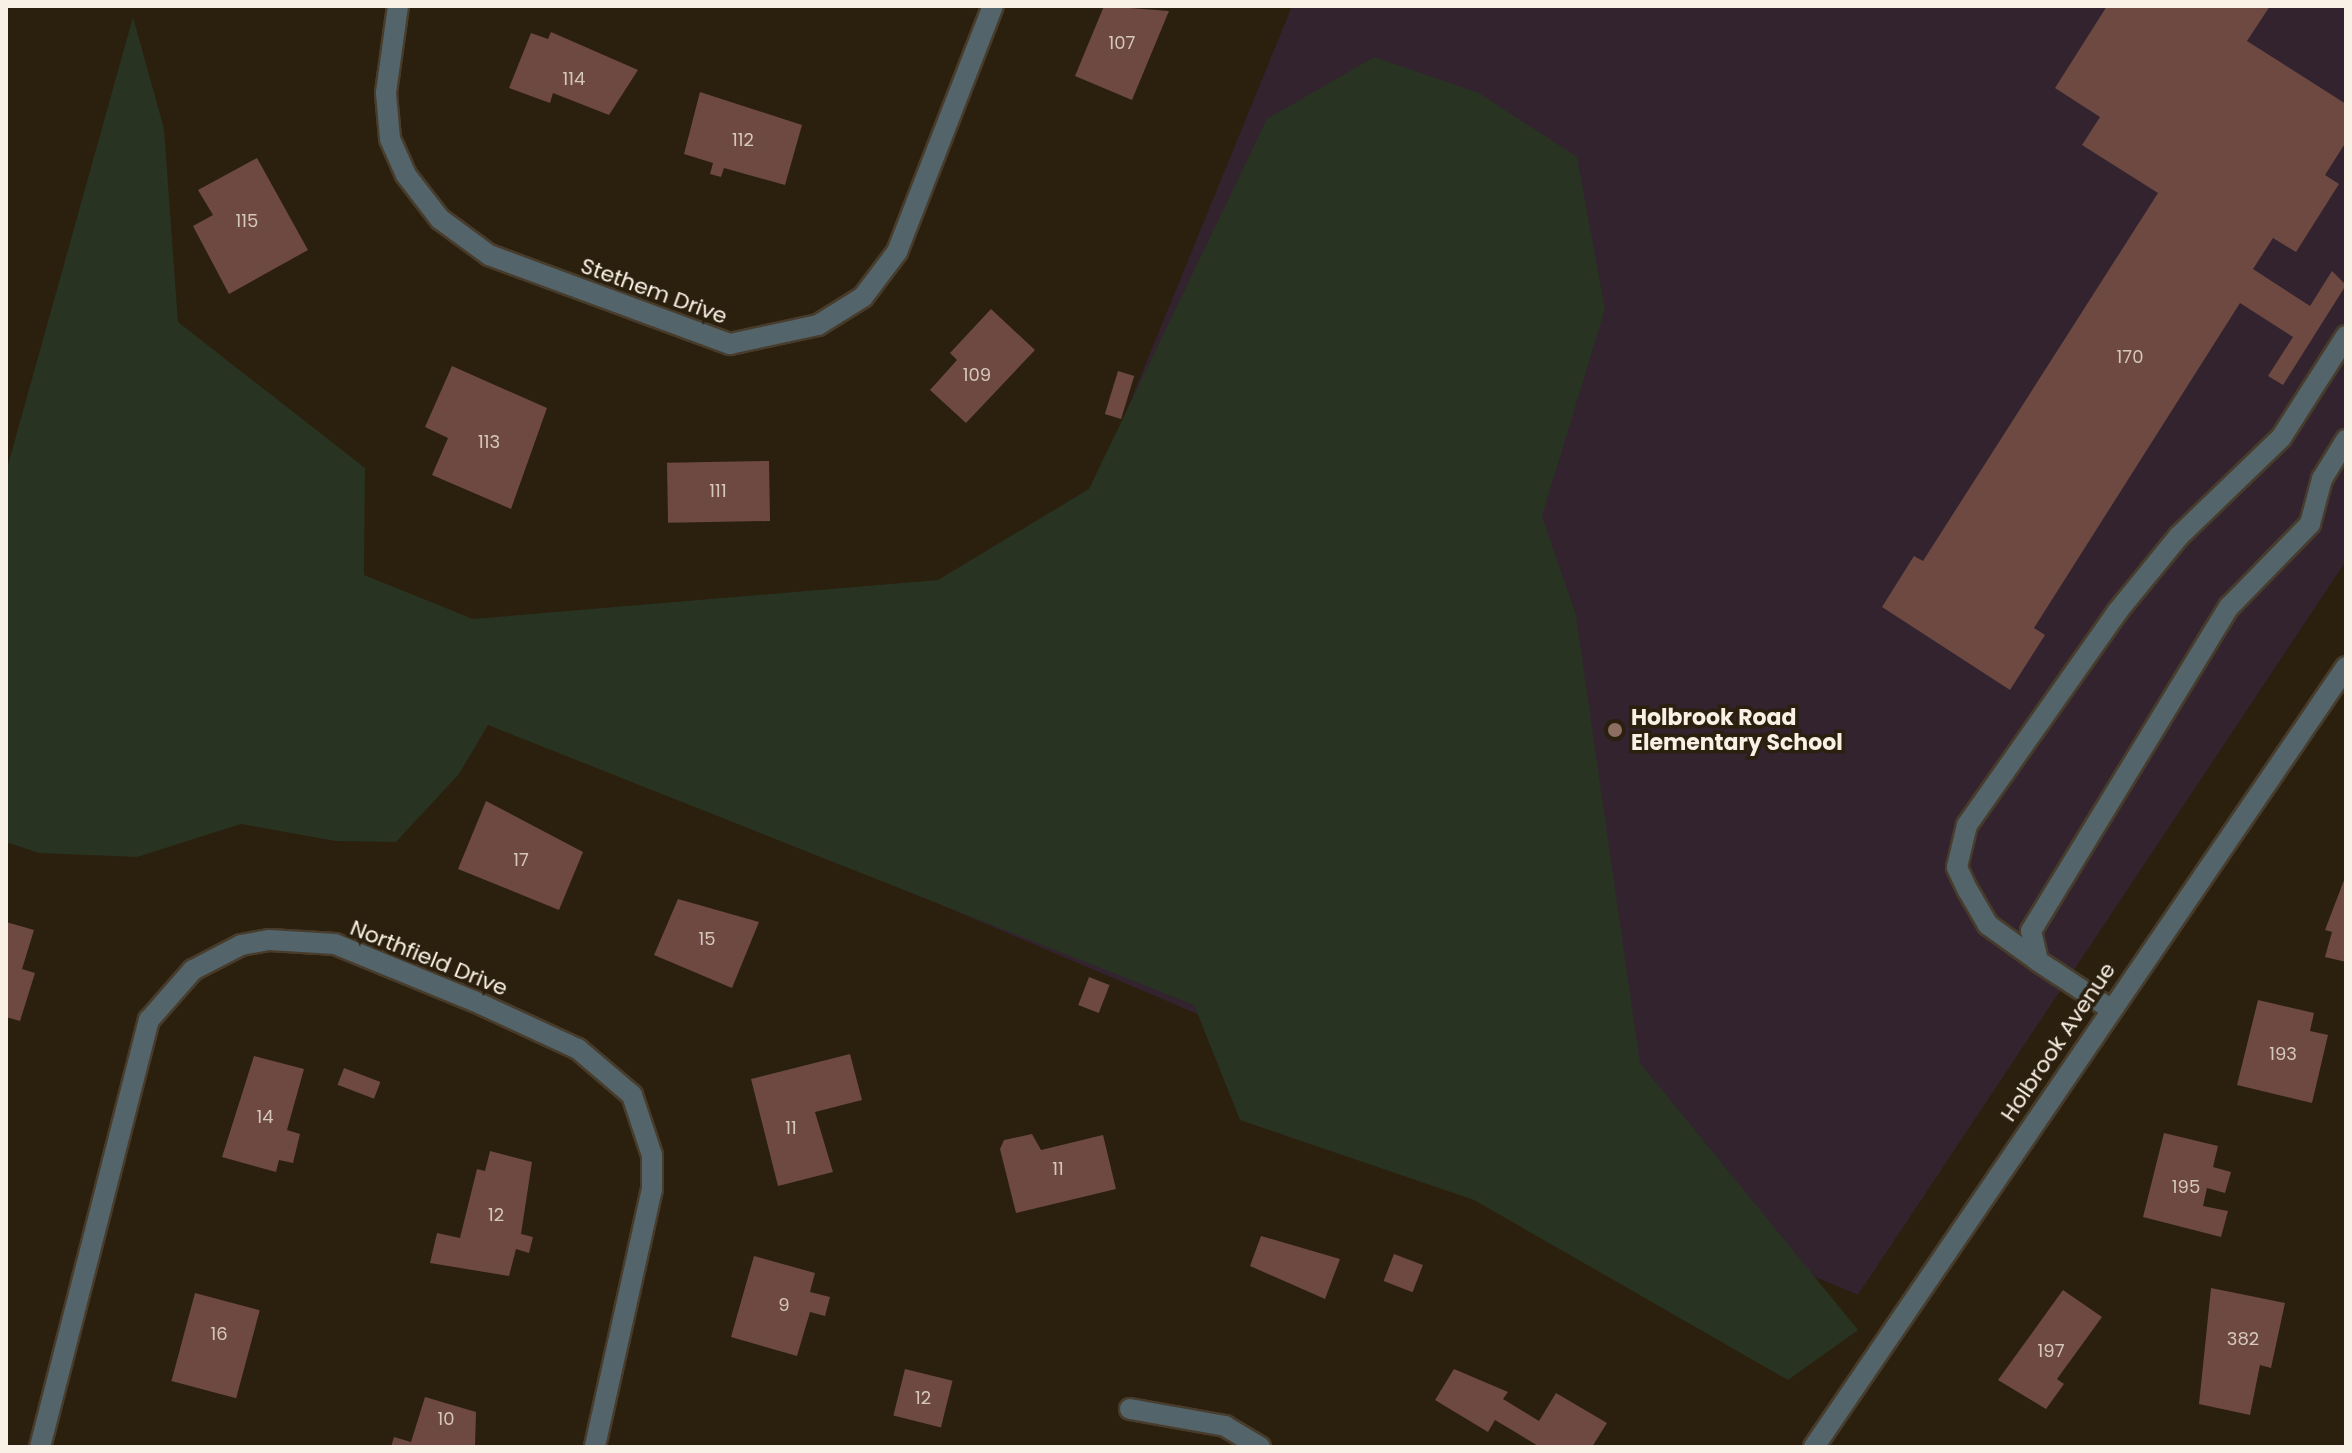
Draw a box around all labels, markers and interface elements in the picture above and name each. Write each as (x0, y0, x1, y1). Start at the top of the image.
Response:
house number: 107 (1109, 32, 1135, 54)
house number: 114 (563, 68, 585, 90)
house number: 112 (732, 129, 754, 151)
house number: 115 (236, 210, 258, 232)
street label: Stethem Drive (577, 252, 731, 330)
house number: 170 (2117, 346, 2143, 368)
house number: 109 (963, 364, 991, 386)
house number: 113 (478, 431, 500, 453)
house number: 111 (709, 480, 727, 502)
place label: Holbrook Road Elementary School (1631, 704, 1843, 756)
marker: Holbrook Road Elementary School (1606, 721, 1624, 739)
house number: 17 (513, 849, 529, 871)
street label: Northfield Drive (346, 914, 512, 1002)
house number: 15 (698, 928, 716, 950)
street label: Holbrook Avenue (1995, 958, 2121, 1126)
house number: 193 (2269, 1043, 2297, 1065)
house number: 14 (256, 1106, 274, 1128)
house number: 11 (785, 1117, 797, 1139)
house number: 11 (1052, 1158, 1064, 1180)
house number: 195 (2172, 1176, 2200, 1198)
house number: 12 (488, 1204, 504, 1226)
house number: 9 (778, 1294, 790, 1316)
house number: 16 (210, 1323, 228, 1345)
house number: 382 (2227, 1328, 2259, 1350)
house number: 197 (2038, 1340, 2064, 1362)
house number: 12 (915, 1387, 931, 1409)
house number: 10 (437, 1408, 455, 1430)

